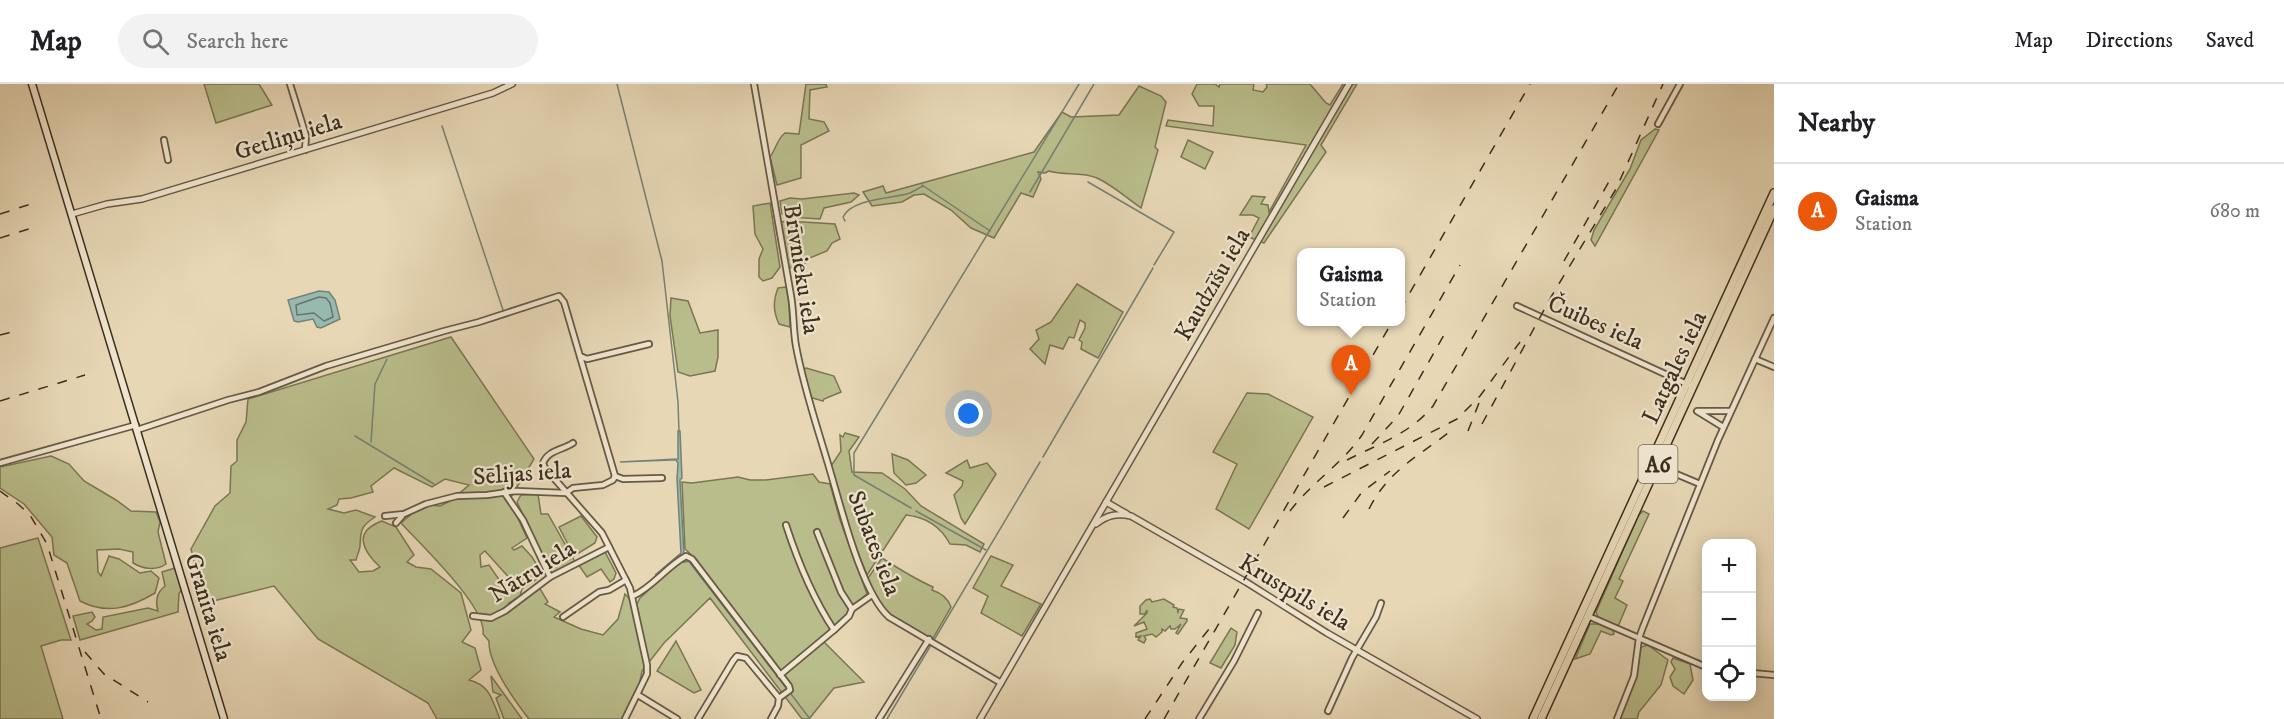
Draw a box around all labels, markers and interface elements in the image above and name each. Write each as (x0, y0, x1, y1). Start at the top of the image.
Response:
search box (118, 14, 538, 68)
text: Map (30, 24, 82, 59)
icon: search (139, 25, 172, 58)
text: Search here (187, 28, 288, 55)
text: Map (2014, 28, 2053, 54)
text: Directions (2086, 28, 2173, 54)
text: Saved (2206, 28, 2254, 54)
street label: Getliņu iela (231, 106, 346, 167)
text: Nearby (1798, 107, 1875, 140)
text: Gaisma (1855, 185, 1919, 212)
text: A (1811, 199, 1824, 224)
text: 680 m (2210, 199, 2260, 224)
street label: Brīvnieku iela (776, 202, 826, 337)
text: Station (1855, 212, 1912, 237)
street label: Kaudzīšu iela (1169, 222, 1258, 346)
popup (1297, 248, 1405, 326)
text: Gaisma (1319, 261, 1383, 288)
text: Station (1319, 288, 1376, 313)
street label: Čuibes iela (1543, 288, 1649, 358)
street label: Latgales iela (1636, 306, 1714, 429)
pin: A (1332, 346, 1370, 395)
your location (954, 399, 983, 428)
road number: A6 (1638, 445, 1678, 483)
street label: Sēlijas iela (472, 456, 573, 492)
street label: Subates iela (840, 487, 908, 601)
street label: Nātru iela (484, 533, 582, 610)
map controls (1702, 539, 1756, 701)
button: + (1702, 539, 1756, 593)
street label: Krustpils iela (1233, 548, 1357, 638)
street label: Granīta iela (177, 550, 239, 666)
button: − (1702, 593, 1756, 647)
button: locate (1702, 647, 1756, 701)

